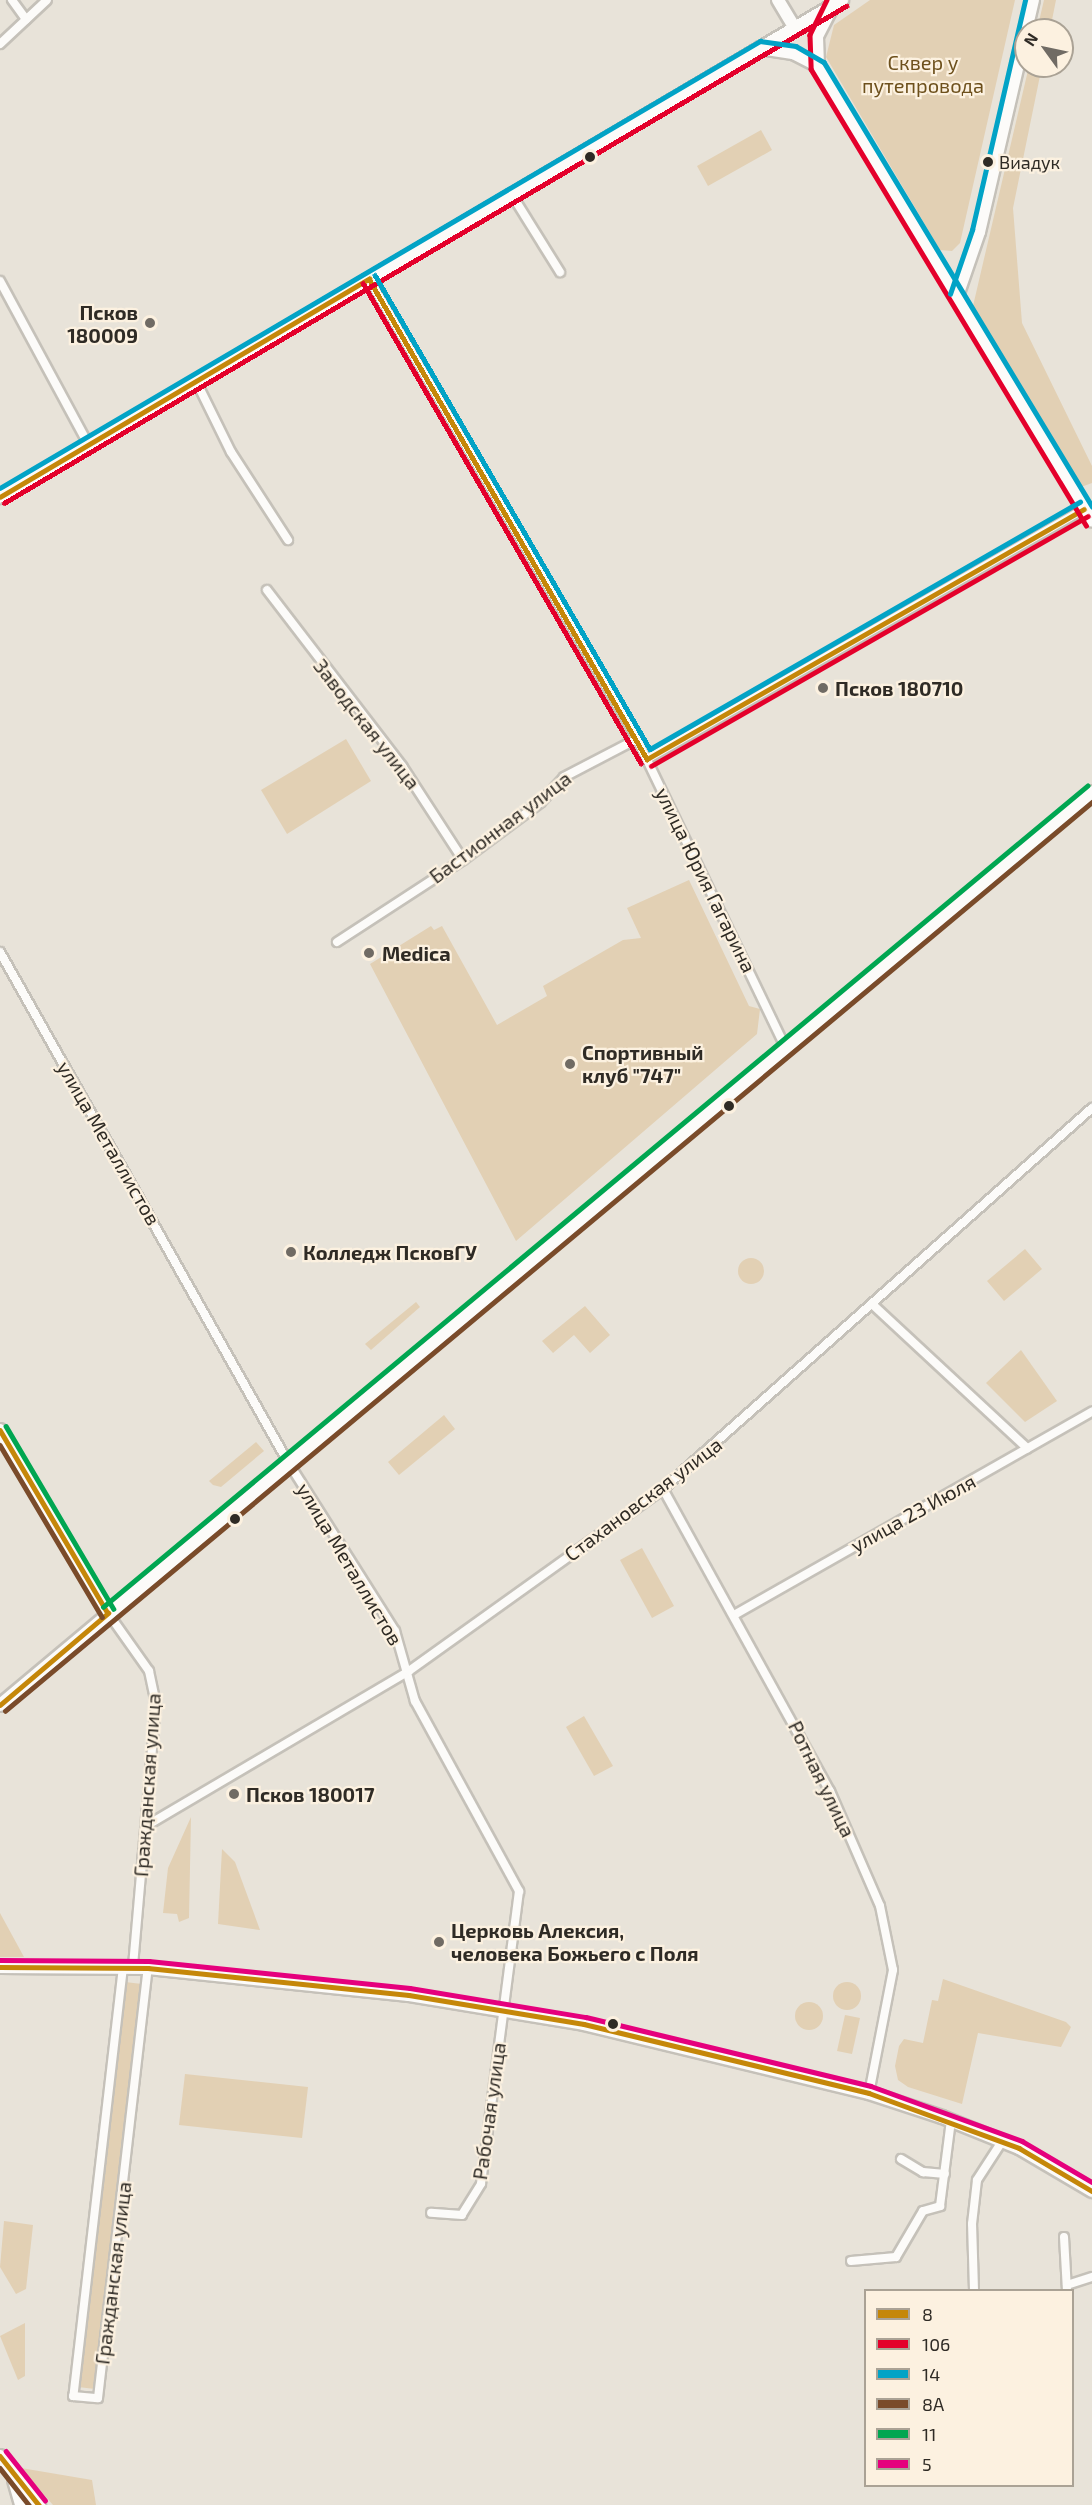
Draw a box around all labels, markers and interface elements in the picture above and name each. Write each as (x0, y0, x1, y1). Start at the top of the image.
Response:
north arrow (1014, 18, 1074, 78)
text: N (1019, 29, 1041, 49)
park label: Сквер у путепровода (862, 50, 984, 97)
unlabelled marker (584, 151, 596, 163)
place label: Виадук (999, 151, 1060, 173)
marker: Виадук (982, 156, 994, 168)
place label: Псков 180009 (67, 300, 138, 347)
marker: Псков 180009 (143, 316, 157, 330)
street label: Заводская улица (309, 654, 425, 794)
place label: Псков 180710 (835, 676, 963, 700)
marker: Псков 180710 (816, 681, 830, 695)
street label: Бастионная улица (424, 766, 576, 888)
street label: улица Юрия Гагарина (651, 783, 761, 977)
place label: Medica (382, 941, 451, 965)
marker: Medica (360, 944, 378, 962)
place label: Спортивный клуб "747" (582, 1040, 703, 1087)
street label: улица Металлистов (52, 1057, 166, 1229)
marker: Спортивный клуб "747" (563, 1057, 577, 1071)
unlabelled marker (723, 1100, 735, 1112)
place label: Колледж ПсковГУ (303, 1240, 477, 1264)
marker: Колледж ПсковГУ (284, 1245, 298, 1259)
street label: Стахановская улица (560, 1432, 726, 1566)
street label: улица 23 Июля (846, 1469, 980, 1557)
street label: улица Металлистов (292, 1478, 408, 1650)
unlabelled marker (229, 1513, 241, 1525)
street label: Гражданская улица (129, 1692, 165, 1878)
street label: Ротная улица (783, 1717, 861, 1841)
place label: Псков 180017 (246, 1782, 374, 1806)
marker: Псков 180017 (227, 1787, 241, 1801)
place label: Церковь Алексия, человека Божьего с Поля (451, 1918, 699, 1965)
marker: Церковь Алексия, человека Божьего с Поля (432, 1935, 446, 1949)
unlabelled marker (607, 2018, 619, 2030)
street label: Рабочая улица (467, 2041, 511, 2181)
street label: Гражданская улица (90, 2180, 136, 2366)
legend (864, 2289, 1074, 2487)
text: 8 (922, 2303, 933, 2325)
text: 106 (922, 2333, 950, 2355)
text: 14 (922, 2363, 940, 2385)
text: 8А (922, 2393, 944, 2415)
text: 11 (922, 2423, 936, 2445)
text: 5 (922, 2453, 932, 2475)

